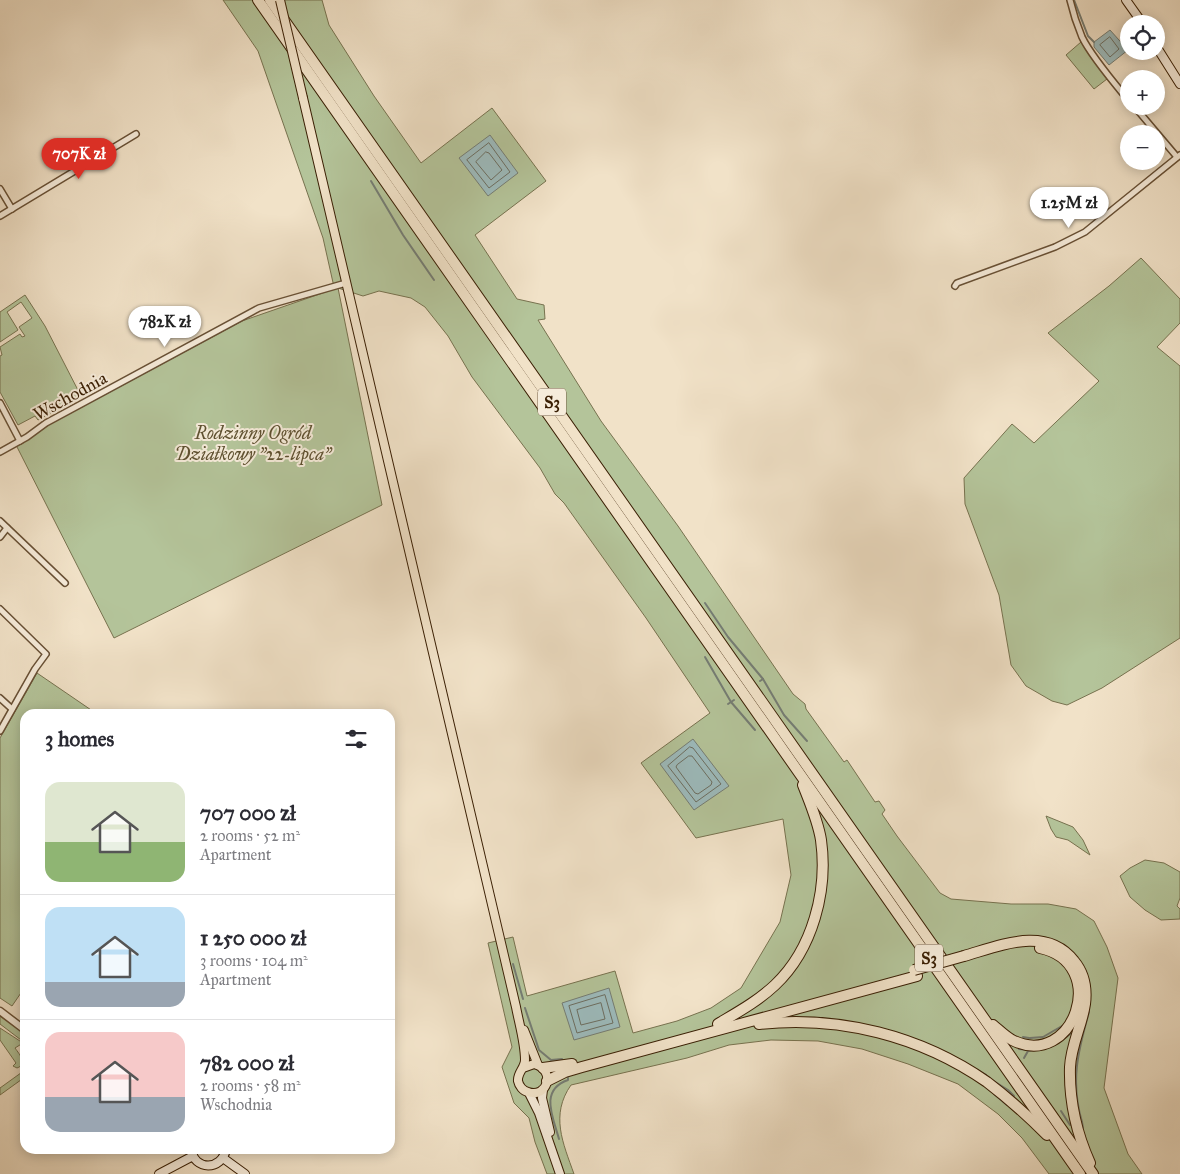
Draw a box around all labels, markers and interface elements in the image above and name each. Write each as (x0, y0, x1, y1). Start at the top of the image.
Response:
map controls (1120, 15, 1165, 170)
button: locate (1120, 15, 1165, 60)
button: + (1120, 70, 1165, 115)
button: − (1120, 125, 1165, 170)
pin: 707K zł (33, 138, 125, 180)
text: 707K zł (53, 144, 105, 163)
pin: 1.25M zł (1017, 186, 1121, 229)
text: 1.25M zł (1041, 193, 1097, 212)
pin: 782K zł (119, 306, 211, 348)
text: 782K zł (139, 312, 191, 331)
street label: Wschodnia (29, 367, 111, 425)
road number: S3 (538, 388, 566, 416)
park label: Rodzinny Ogród Działkowy "22-lipca" (175, 422, 333, 466)
icon: filters (342, 725, 370, 753)
text: 3 homes (45, 726, 114, 752)
text: 707 000 zł (200, 800, 296, 826)
icon: home (85, 802, 145, 862)
text: 2 rooms · 52 m² (200, 826, 300, 845)
text: Apartment (200, 845, 272, 864)
text: 1 250 000 zł (200, 925, 306, 951)
icon: home (85, 927, 145, 987)
road number: S3 (915, 944, 943, 971)
text: 3 rooms · 104 m² (200, 951, 308, 970)
text: Apartment (200, 970, 272, 989)
text: 782 000 zł (200, 1050, 294, 1076)
icon: home (85, 1052, 145, 1112)
text: 2 rooms · 58 m² (200, 1076, 301, 1095)
text: Wschodnia (200, 1095, 272, 1114)

